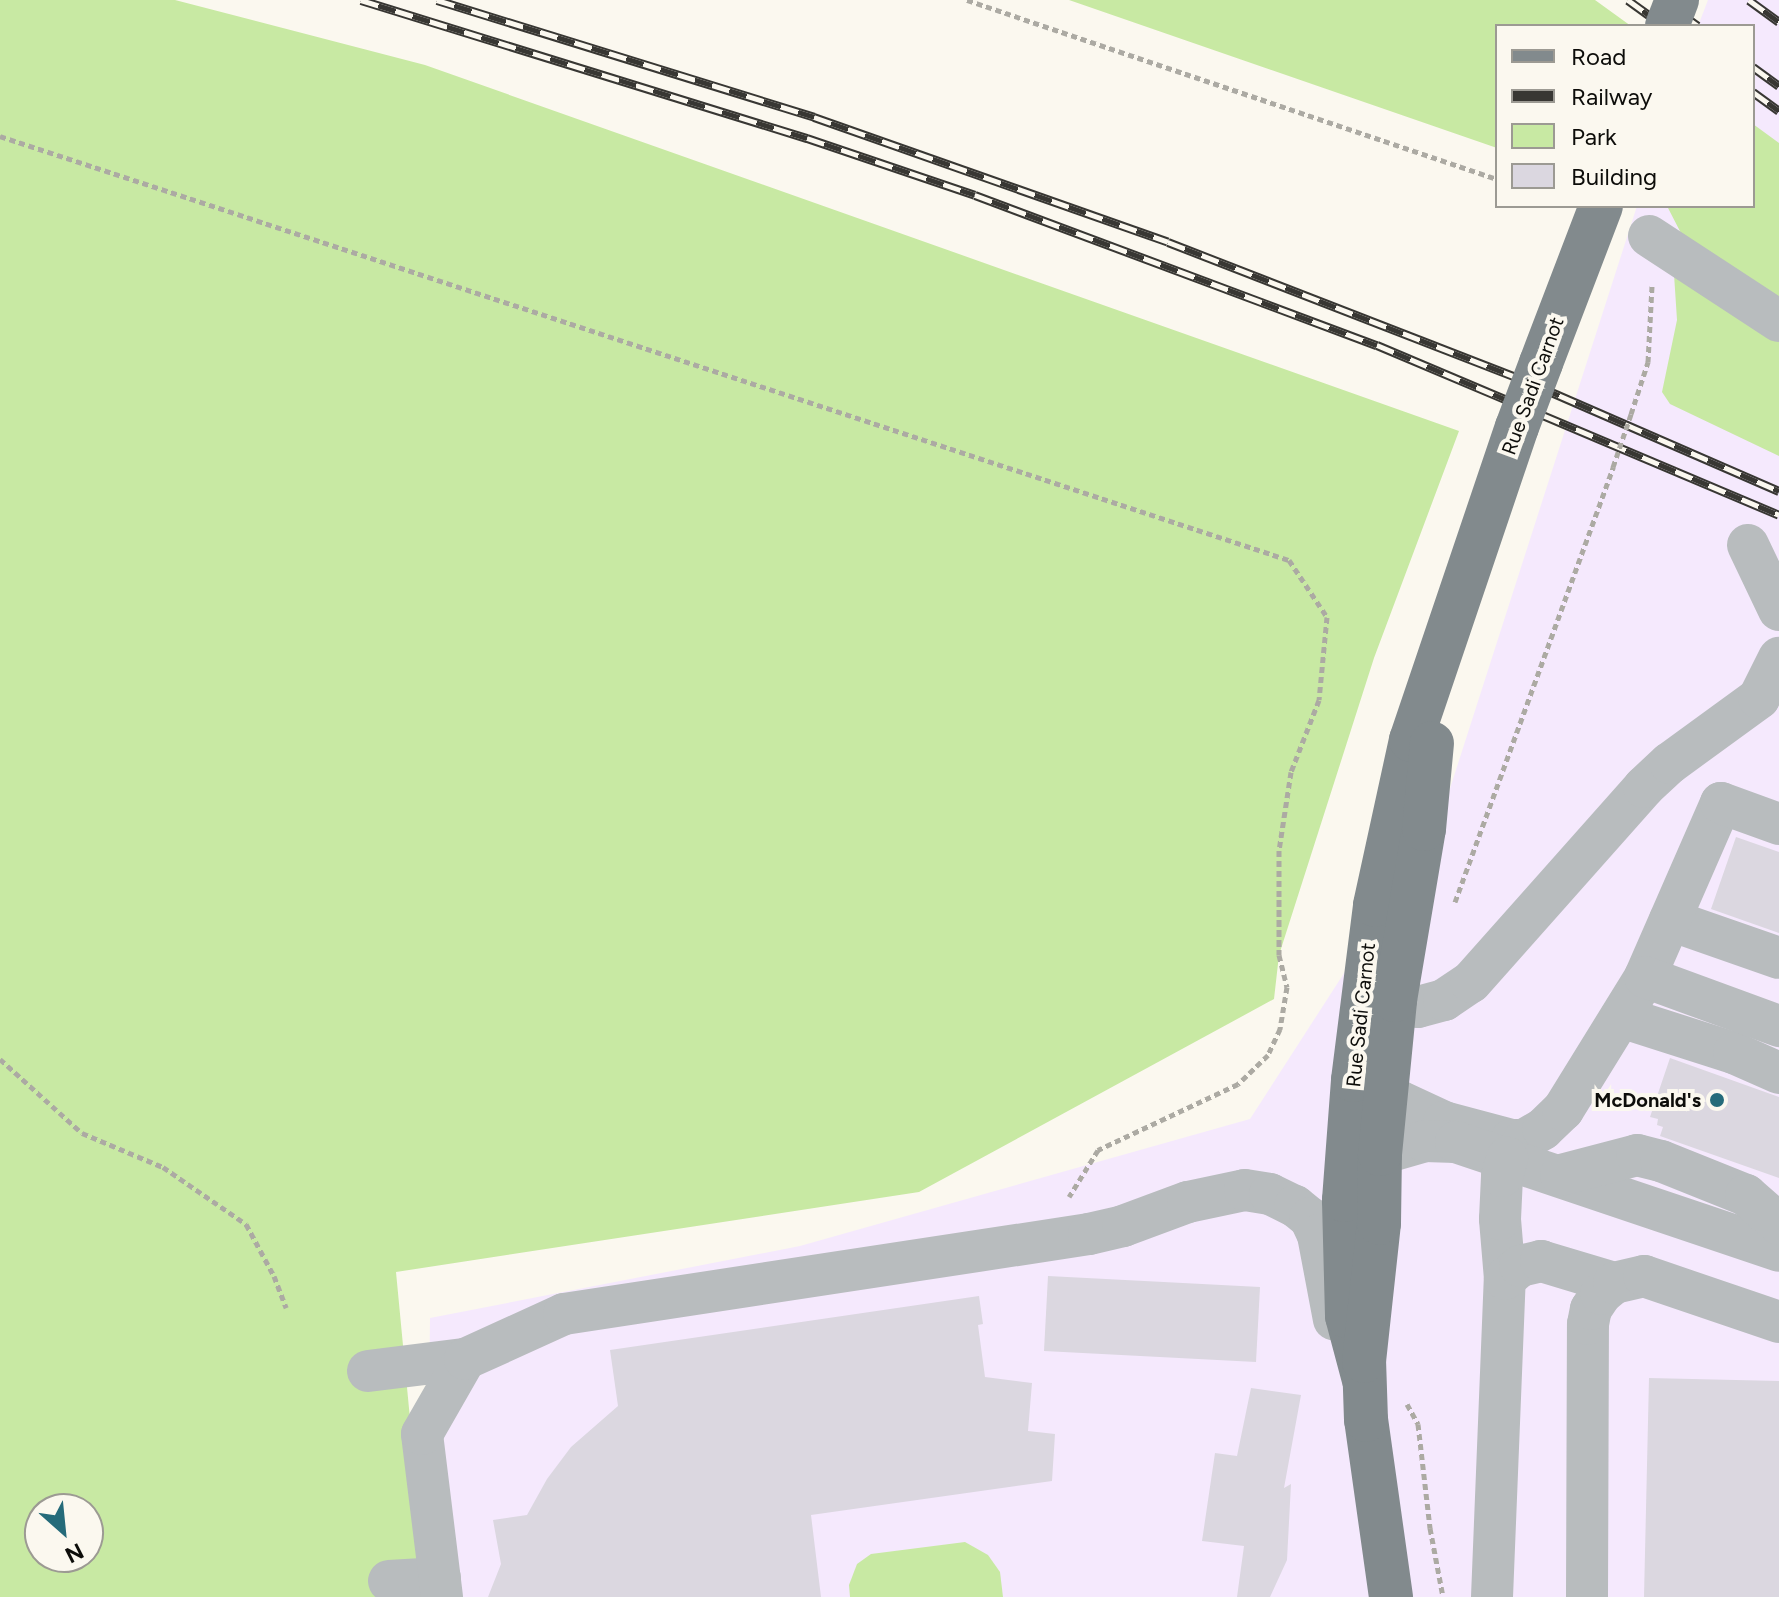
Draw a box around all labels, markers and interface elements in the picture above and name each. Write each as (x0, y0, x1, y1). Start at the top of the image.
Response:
legend (1495, 24, 1755, 208)
text: Road (1571, 42, 1626, 71)
text: Railway (1571, 82, 1652, 111)
text: Park (1571, 122, 1617, 151)
text: Building (1571, 162, 1657, 191)
street label: Rue Sadi Carnot (1497, 314, 1569, 458)
street label: Rue Sadi Carnot (1341, 942, 1381, 1088)
place label: McDonald's (1594, 1088, 1701, 1112)
marker: McDonald's (1708, 1091, 1726, 1109)
north arrow (24, 1493, 104, 1573)
text: N (61, 1537, 88, 1569)

